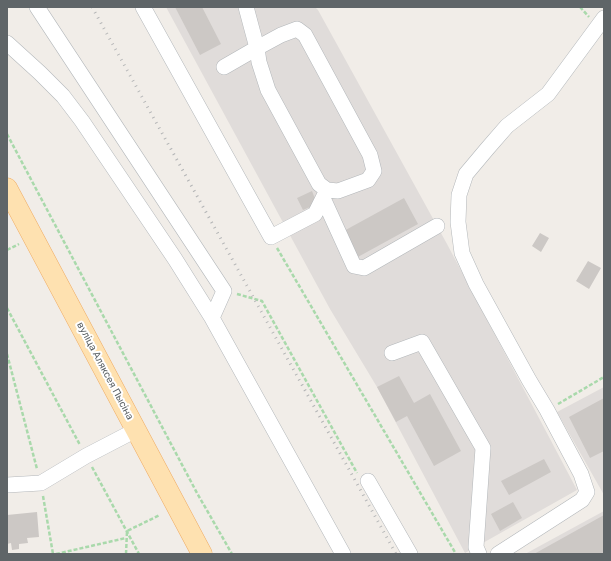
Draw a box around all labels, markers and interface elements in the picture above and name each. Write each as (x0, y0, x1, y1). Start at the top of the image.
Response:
street label: вуліца Аляксея Пысіна (74, 320, 136, 422)

